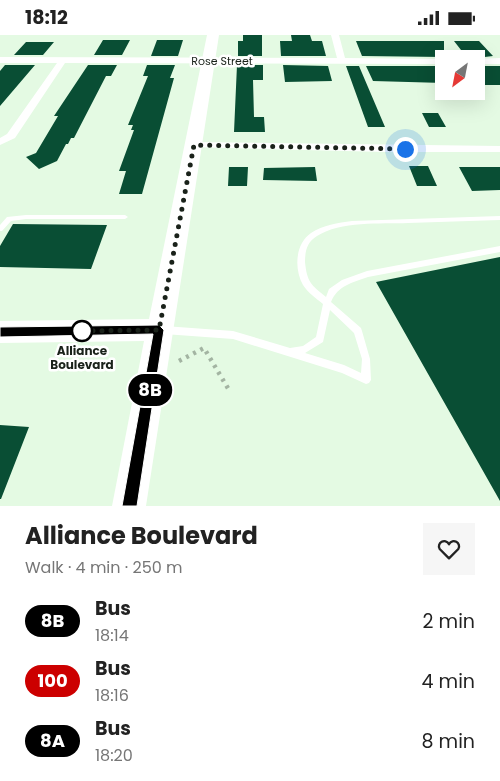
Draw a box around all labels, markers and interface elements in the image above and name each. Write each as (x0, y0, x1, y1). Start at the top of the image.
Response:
text: 18:12 (25, 4, 68, 31)
north arrow (435, 50, 485, 100)
map controls (435, 50, 485, 100)
street label: Rose Street (191, 53, 253, 69)
your location (393, 137, 418, 162)
marker: Alliance Boulevard (71, 320, 93, 342)
place label: Alliance Boulevard (50, 342, 114, 373)
line badge: 8B (128, 374, 172, 406)
text: 8B (138, 377, 162, 402)
text: Alliance Boulevard (25, 519, 258, 552)
button: heart (423, 523, 475, 575)
text: Walk · 4 min · 250 m (25, 556, 183, 579)
text: Bus (95, 595, 131, 622)
text: 8B (41, 608, 64, 633)
text: 2 min (423, 608, 475, 635)
text: 18:14 (95, 624, 129, 647)
text: Bus (95, 655, 131, 682)
text: 100 (37, 668, 68, 693)
text: 4 min (422, 668, 475, 695)
text: 18:16 (95, 684, 129, 707)
text: Bus (95, 715, 131, 742)
text: 8A (40, 728, 65, 753)
text: 8 min (422, 728, 475, 755)
text: 18:20 (95, 744, 133, 767)

